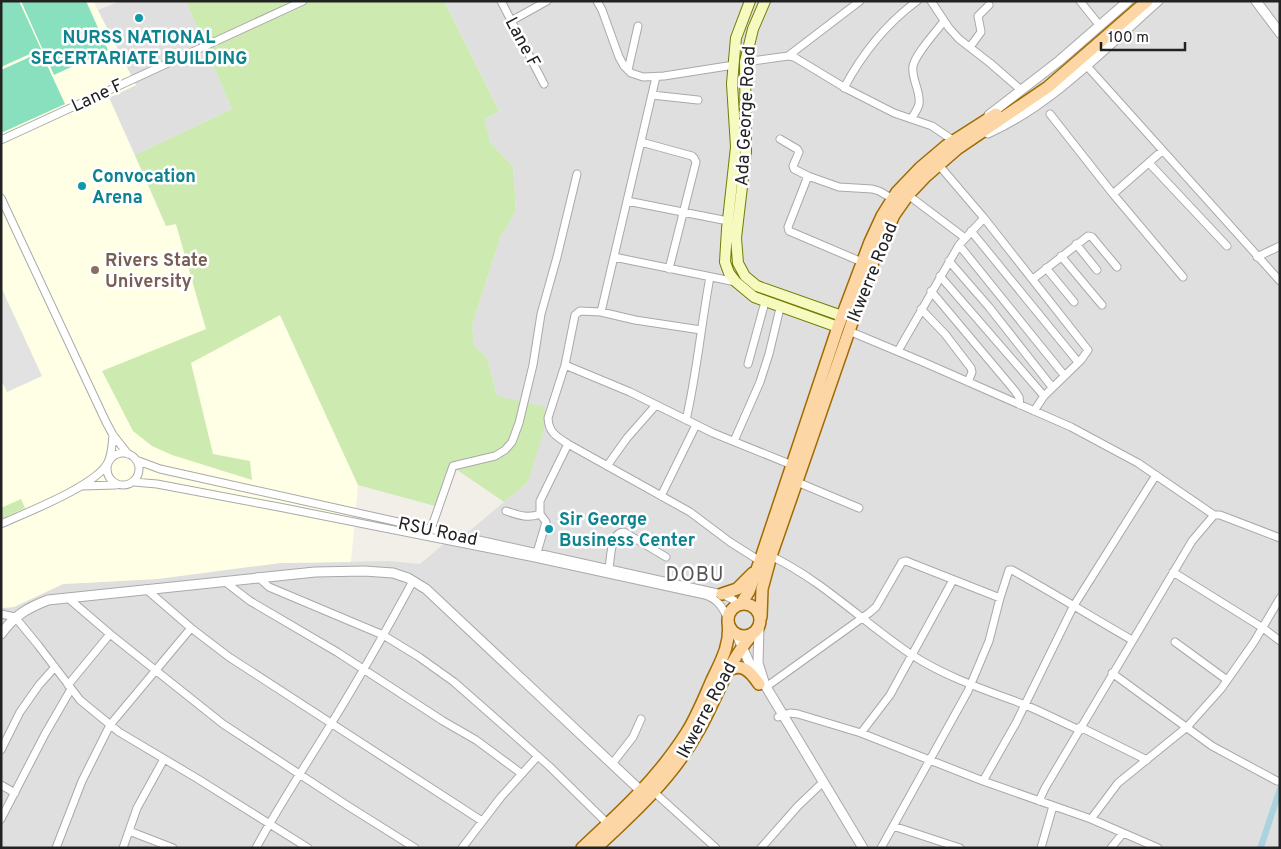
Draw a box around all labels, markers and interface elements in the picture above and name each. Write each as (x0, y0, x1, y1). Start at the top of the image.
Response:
marker: NURSS NATIONAL SECERTARIATE BUILDING (133, 12, 145, 24)
street label: Lane F (499, 13, 545, 72)
scale bar (1101, 20, 1185, 52)
place label: NURSS NATIONAL SECERTARIATE BUILDING (30, 27, 248, 71)
text: 100 m (1108, 29, 1149, 48)
street label: Ada George Road (731, 45, 762, 187)
street label: Lane F (68, 74, 127, 118)
place label: Convocation Arena (92, 166, 196, 210)
marker: Convocation Arena (76, 180, 88, 192)
street label: Ikwerre Road (843, 219, 904, 326)
place label: Rivers State University (105, 250, 208, 294)
marker: Rivers State University (89, 264, 101, 276)
place label: Sir George Business Center (559, 509, 696, 553)
street label: RSU Road (396, 513, 480, 552)
marker: Sir George Business Center (543, 523, 555, 535)
district label: DOBU (666, 563, 724, 589)
street label: Ikwerre Road (672, 659, 742, 763)

